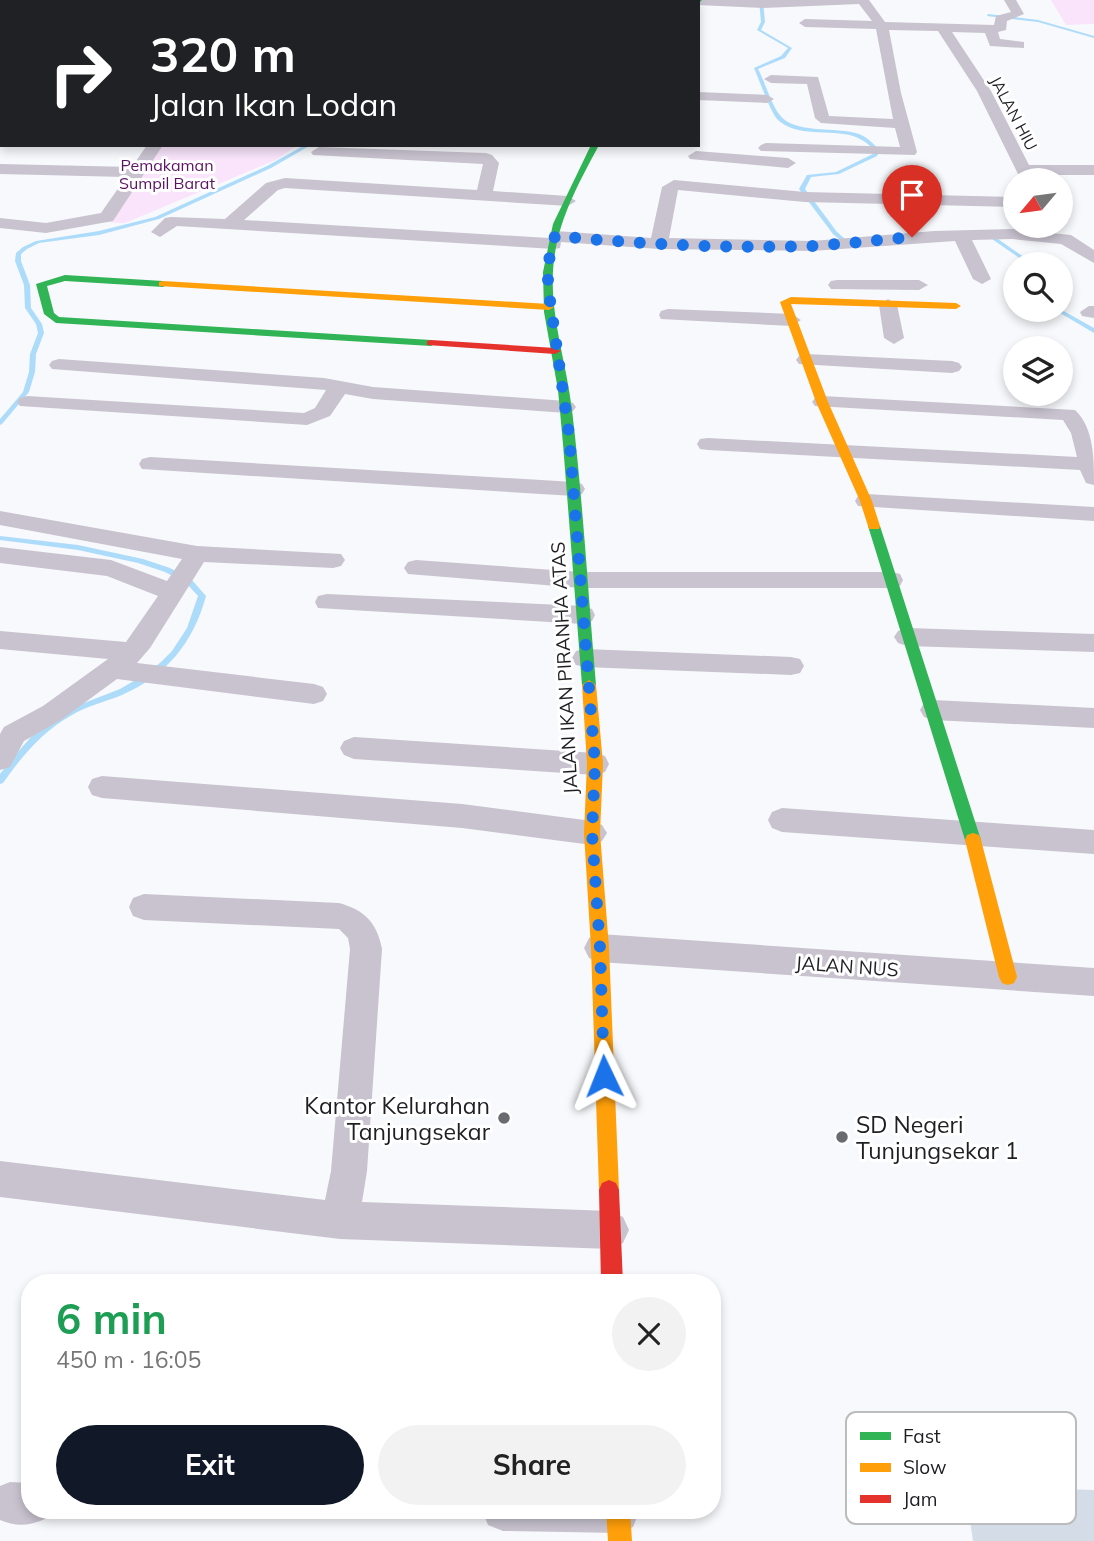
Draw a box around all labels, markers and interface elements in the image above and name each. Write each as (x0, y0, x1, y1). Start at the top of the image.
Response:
text: 320 m (150, 23, 296, 84)
icon: right (35, 28, 126, 119)
street label: JALAN HIU (986, 72, 1042, 154)
text: Jalan Ikan Lodan (150, 84, 397, 124)
park label: Pemakaman Sumpil Barat (119, 155, 215, 193)
pin (882, 165, 942, 237)
north arrow (1003, 168, 1073, 238)
map controls (1003, 168, 1073, 406)
icon: arrive (893, 176, 931, 214)
button: search (1003, 252, 1073, 322)
button: layers (1003, 336, 1073, 406)
street label: JALAN IKAN PIRANHA ATAS (545, 541, 583, 795)
street label: JALAN NUS (795, 950, 899, 982)
position arrow (567, 1039, 641, 1113)
place label: Kantor Kelurahan Tanjungsekar (304, 1091, 491, 1146)
marker: Kantor Kelurahan Tanjungsekar (496, 1110, 512, 1126)
place label: SD Negeri Tunjungsekar 1 (856, 1110, 1019, 1165)
marker: SD Negeri Tunjungsekar 1 (834, 1129, 850, 1145)
text: 6 min (56, 1292, 167, 1345)
button: close (612, 1297, 686, 1371)
text: 450 m · 16:05 (56, 1345, 201, 1374)
legend (846, 1412, 1076, 1524)
text: Fast (903, 1424, 941, 1448)
button: Exit (56, 1425, 364, 1505)
button: Share (378, 1425, 686, 1505)
text: Slow (903, 1455, 947, 1479)
text: Jam (903, 1487, 937, 1511)

